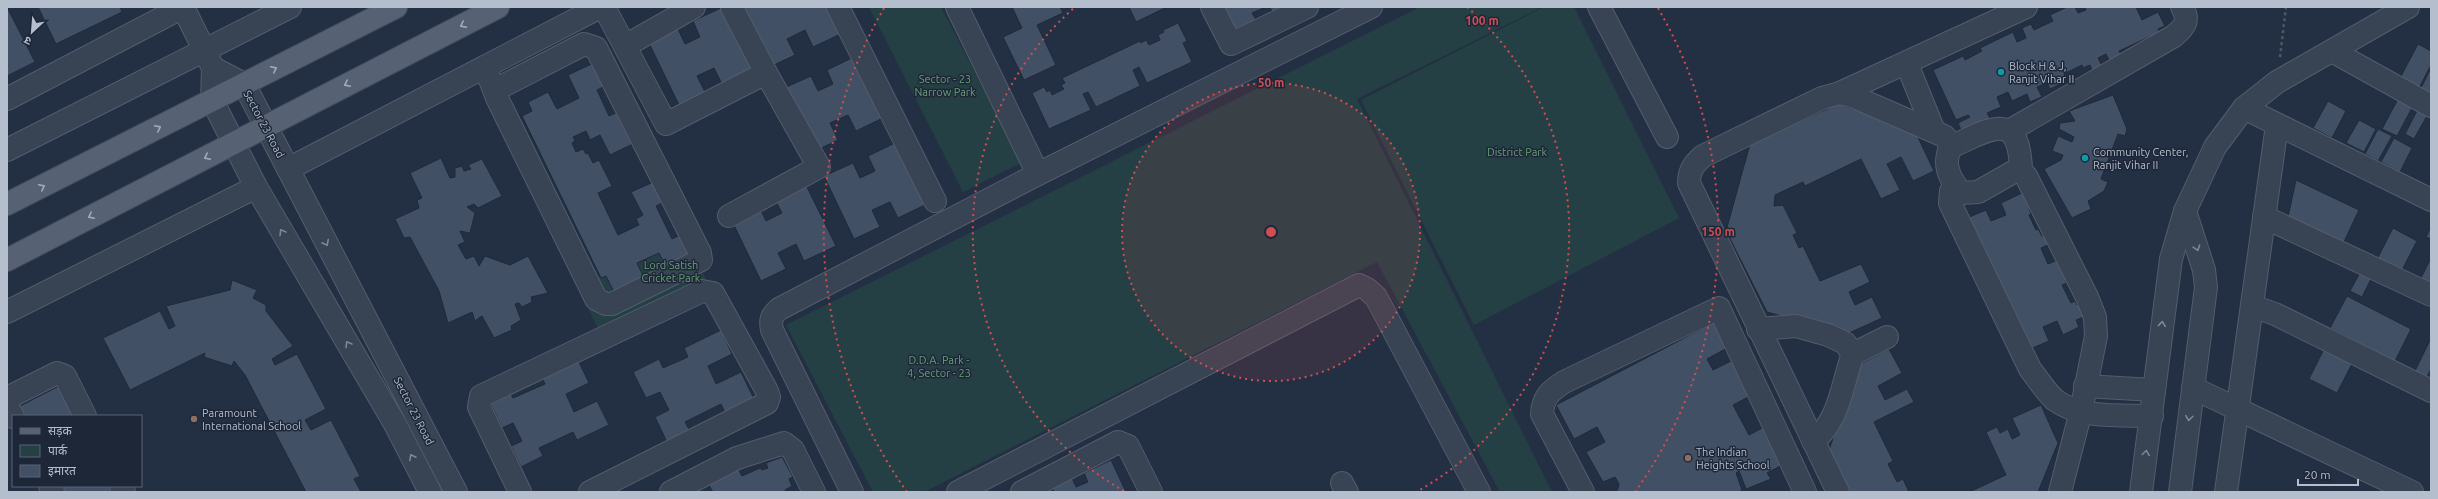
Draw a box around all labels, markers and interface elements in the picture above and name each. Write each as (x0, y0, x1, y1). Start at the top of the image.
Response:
north arrow (12, 12, 52, 52)
text: 100 m (1465, 14, 1499, 27)
one-way arrow (460, 20, 467, 28)
text: उ (22, 34, 33, 48)
place label: Block H & J, Ranjit Vihar II (2009, 60, 2074, 85)
one-way arrow (270, 66, 277, 74)
marker: Block H & J, Ranjit Vihar II (1996, 67, 2006, 77)
park label: Sector - 23 Narrow Park (914, 73, 976, 98)
text: 50 m (1258, 76, 1284, 89)
one-way arrow (344, 79, 351, 87)
street label: Sector 23 Road (241, 88, 287, 160)
one-way arrow (153, 125, 161, 133)
park label: District Park (1487, 146, 1548, 158)
place label: Community Center, Ranjit Vihar II (2093, 146, 2188, 171)
one-way arrow (204, 152, 211, 160)
marker: Community Center, Ranjit Vihar II (2080, 153, 2090, 163)
one-way arrow (38, 184, 45, 191)
one-way arrow (88, 211, 96, 219)
centre of rings (1264, 225, 1278, 239)
text: 150 m (1701, 225, 1735, 238)
one-way arrow (280, 229, 287, 236)
one-way arrow (322, 239, 329, 246)
one-way arrow (2192, 244, 2200, 251)
park label: Lord Satish Cricket Park (642, 259, 701, 284)
one-way arrow (2157, 321, 2166, 327)
one-way arrow (346, 341, 353, 348)
park label: D.D.A. Park - 4, Sector - 23 (907, 354, 971, 379)
street label: Sector 23 Road (392, 375, 436, 447)
place label: Paramount International School (202, 407, 301, 432)
marker: Paramount International School (189, 414, 199, 424)
legend (12, 415, 142, 487)
one-way arrow (2185, 415, 2194, 421)
text: सड़क (48, 424, 73, 438)
text: पार्क (48, 444, 68, 457)
place label: The Indian Heights School (1696, 446, 1770, 471)
one-way arrow (2141, 450, 2150, 456)
marker: The Indian Heights School (1683, 453, 1693, 463)
one-way arrow (409, 454, 417, 461)
scale bar (2298, 461, 2358, 487)
text: इमारत (48, 464, 77, 478)
text: 20 m (2304, 468, 2331, 481)

